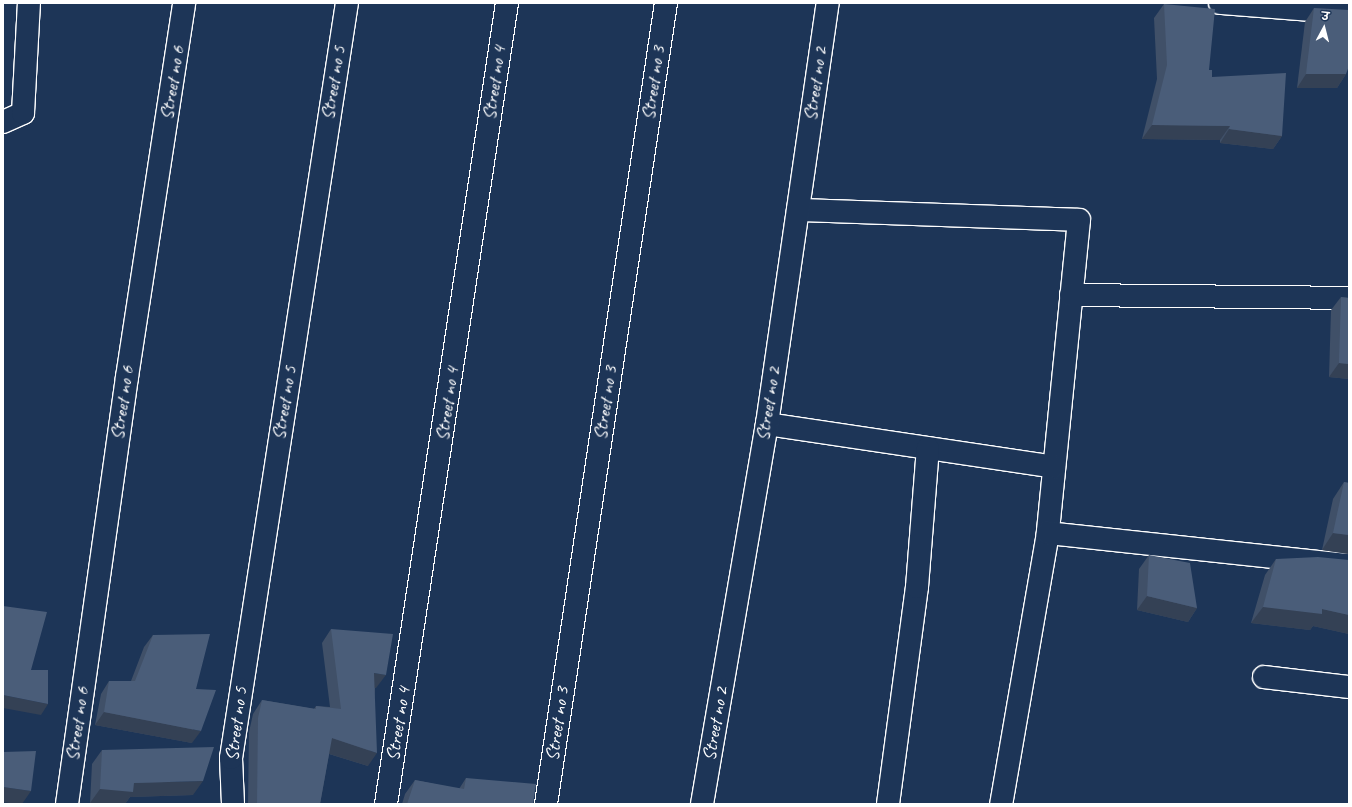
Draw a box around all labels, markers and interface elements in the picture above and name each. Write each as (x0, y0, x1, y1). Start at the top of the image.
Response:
north arrow (1304, 8, 1344, 48)
text: उ (1321, 9, 1330, 23)
street label: Street no 6 (156, 44, 190, 122)
street label: Street no 5 (317, 44, 351, 122)
street label: Street no 4 (479, 45, 511, 121)
street label: Street no 3 (638, 45, 670, 121)
street label: Street no 2 (800, 46, 832, 122)
street label: Street no 5 (268, 364, 302, 442)
street label: Street no 6 (107, 365, 139, 441)
street label: Street no 3 (590, 365, 622, 441)
street label: Street no 2 (752, 365, 786, 443)
street label: Street no 4 (432, 366, 464, 442)
street label: Street no 4 (382, 685, 416, 763)
street label: Street no 2 (698, 685, 734, 763)
street label: Street no 6 (62, 686, 94, 762)
street label: Street no 5 (221, 686, 253, 762)
street label: Street no 3 (542, 686, 574, 762)

